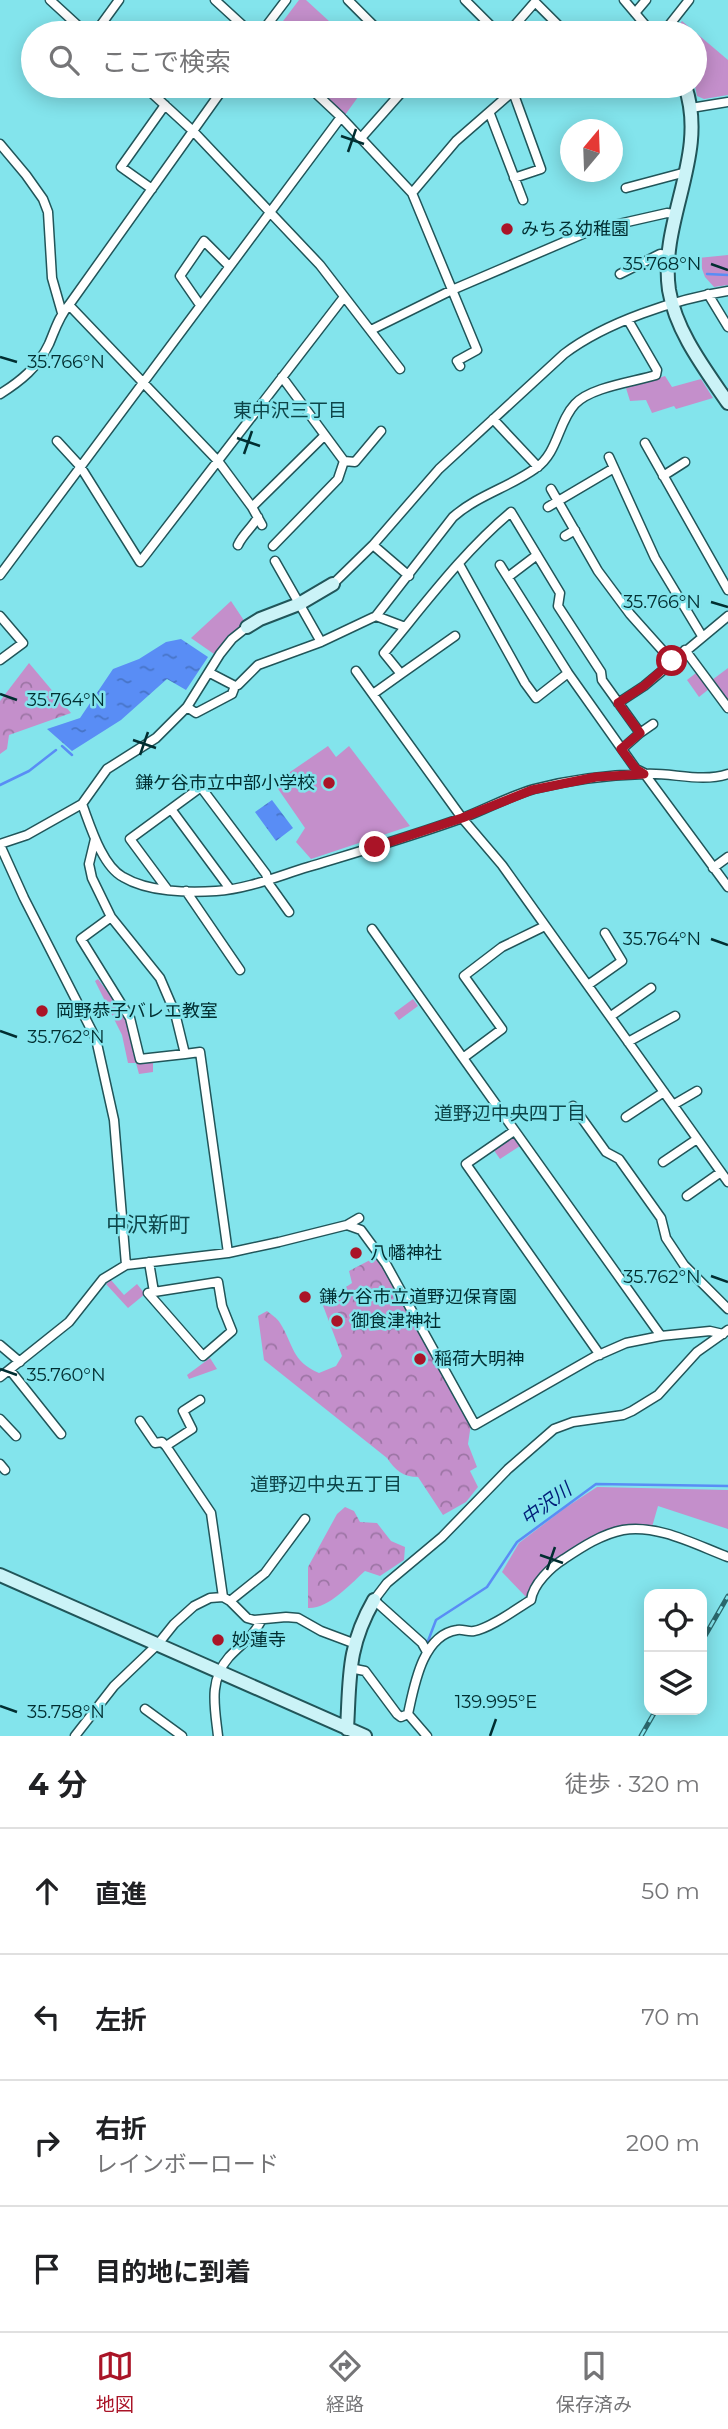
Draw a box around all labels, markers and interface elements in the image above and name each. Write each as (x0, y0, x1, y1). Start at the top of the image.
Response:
search box (21, 21, 707, 98)
icon: search (45, 41, 83, 79)
text: ここで検索 (101, 46, 231, 78)
north arrow (560, 119, 623, 182)
place label: みちる幼稚園 (521, 218, 629, 240)
marker: みちる幼稚園 (499, 221, 515, 237)
text: 35.768°N (623, 253, 701, 275)
text: 35.766°N (27, 351, 105, 373)
district label: 東中沢三丁目 (233, 399, 347, 422)
text: 35.766°N (623, 591, 701, 613)
route start (656, 645, 687, 676)
text: 35.764°N (27, 689, 105, 711)
place label: 鎌ケ谷市立中部小学校 (135, 772, 315, 794)
marker: 鎌ケ谷市立中部小学校 (321, 775, 337, 791)
route end (359, 831, 390, 862)
text: 35.764°N (623, 928, 701, 950)
place label: 岡野恭子バレエ教室 (56, 1000, 218, 1022)
marker: 岡野恭子バレエ教室 (34, 1003, 50, 1019)
text: 35.762°N (27, 1026, 105, 1048)
district label: 道野辺中央四丁目 (434, 1102, 586, 1125)
district label: 中沢新町 (106, 1212, 190, 1237)
place label: 八幡神社 (370, 1242, 442, 1264)
marker: 八幡神社 (348, 1245, 364, 1261)
text: 35.762°N (623, 1266, 701, 1288)
place label: 鎌ケ谷市立道野辺保育園 (319, 1286, 517, 1308)
marker: 鎌ケ谷市立道野辺保育園 (297, 1289, 313, 1305)
place label: 御食津神社 (351, 1310, 441, 1332)
marker: 御食津神社 (329, 1313, 345, 1329)
place label: 稲荷大明神 (434, 1348, 524, 1370)
marker: 稲荷大明神 (412, 1351, 428, 1367)
text: 35.760°N (26, 1364, 106, 1386)
district label: 道野辺中央五丁目 (250, 1473, 402, 1496)
water label: 中沢川 (516, 1477, 577, 1530)
map controls (644, 1589, 707, 1715)
button: locate (644, 1589, 707, 1652)
place label: 妙蓮寺 (232, 1629, 286, 1651)
marker: 妙蓮寺 (210, 1632, 226, 1648)
button: layers (644, 1652, 707, 1715)
text: 139.995°E (455, 1691, 537, 1713)
text: 35.758°N (27, 1701, 105, 1723)
text: 4 分 (28, 1766, 87, 1803)
text: 徒歩 · 320 m (565, 1770, 700, 1798)
icon: ahead (28, 1872, 66, 1910)
text: 50 m (641, 1877, 700, 1905)
text: 直進 (95, 1878, 147, 1910)
icon: left (28, 1998, 66, 2036)
text: 70 m (641, 2003, 700, 2031)
text: 左折 (95, 2004, 147, 2036)
text: 右折 (95, 2113, 147, 2145)
icon: right (28, 2124, 66, 2162)
text: 200 m (626, 2129, 700, 2157)
text: レインボーロード (95, 2150, 279, 2178)
icon: arrive (28, 2250, 66, 2288)
text: 目的地に到着 (95, 2256, 251, 2288)
tab: 地図 (96, 2347, 134, 2416)
tab: 経路 (326, 2347, 364, 2416)
tab: 保存済み (556, 2347, 632, 2416)

